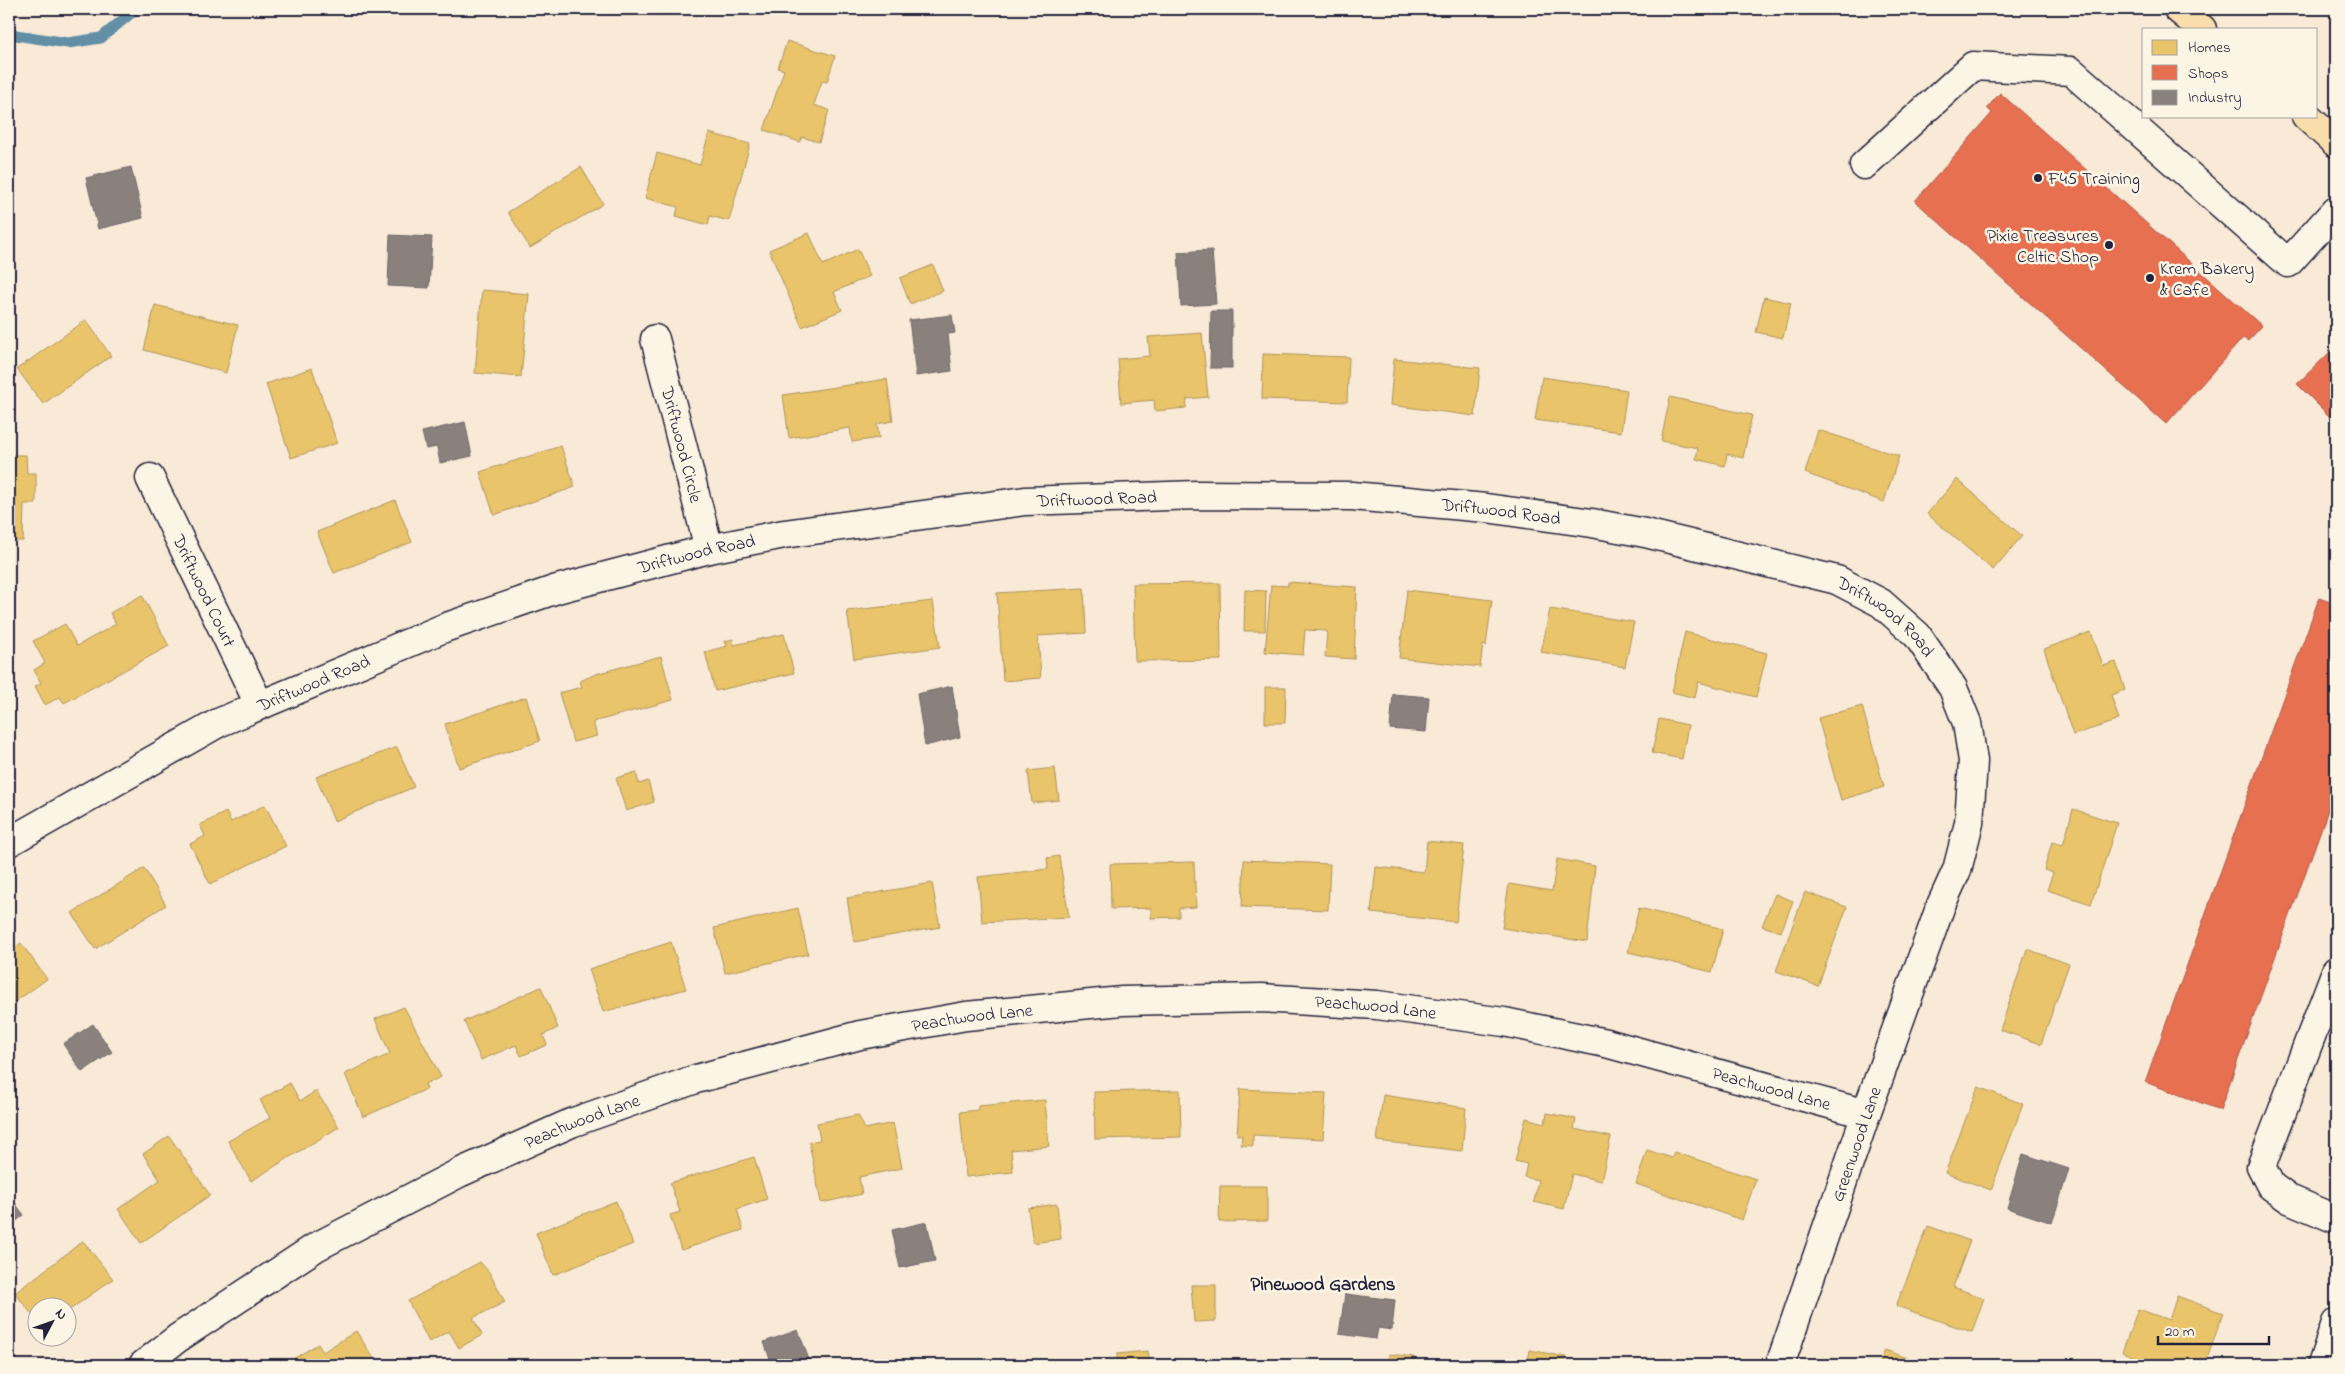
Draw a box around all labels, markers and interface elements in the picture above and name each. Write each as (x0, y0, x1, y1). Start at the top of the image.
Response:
legend (2142, 28, 2318, 118)
text: Homes (2188, 37, 2231, 59)
text: Shops (2188, 63, 2228, 85)
text: Industry (2188, 87, 2242, 110)
place label: F45 Training (2047, 167, 2140, 194)
marker: F45 Training (2032, 172, 2044, 184)
place label: Pixie Treasures Celtic Shop (1987, 224, 2099, 271)
marker: Pixie Treasures Celtic Shop (2103, 239, 2115, 251)
place label: Krem Bakery & Cafe (2160, 257, 2254, 304)
marker: Krem Bakery & Cafe (2144, 272, 2156, 284)
street label: Driftwood Circle (653, 383, 708, 507)
street label: Driftwood Road (1036, 485, 1157, 516)
street label: Driftwood Road (1439, 493, 1562, 533)
street label: Driftwood Road (634, 529, 758, 582)
street label: Driftwood Court (164, 530, 241, 652)
street label: Driftwood Road (1831, 571, 1939, 663)
street label: Driftwood Road (253, 650, 375, 720)
street label: Peachwood Lane (1314, 990, 1439, 1028)
street label: Peachwood Lane (910, 999, 1035, 1041)
street label: Peachwood Lane (1709, 1062, 1834, 1119)
street label: Greenwood Lane (1826, 1083, 1890, 1206)
street label: Peachwood Lane (521, 1088, 645, 1157)
district label: Pinewood Gardens (1251, 1272, 1396, 1299)
north arrow (28, 1296, 78, 1346)
text: N (50, 1304, 72, 1325)
scale bar (2158, 1314, 2269, 1346)
text: 20 m (2165, 1321, 2195, 1343)

